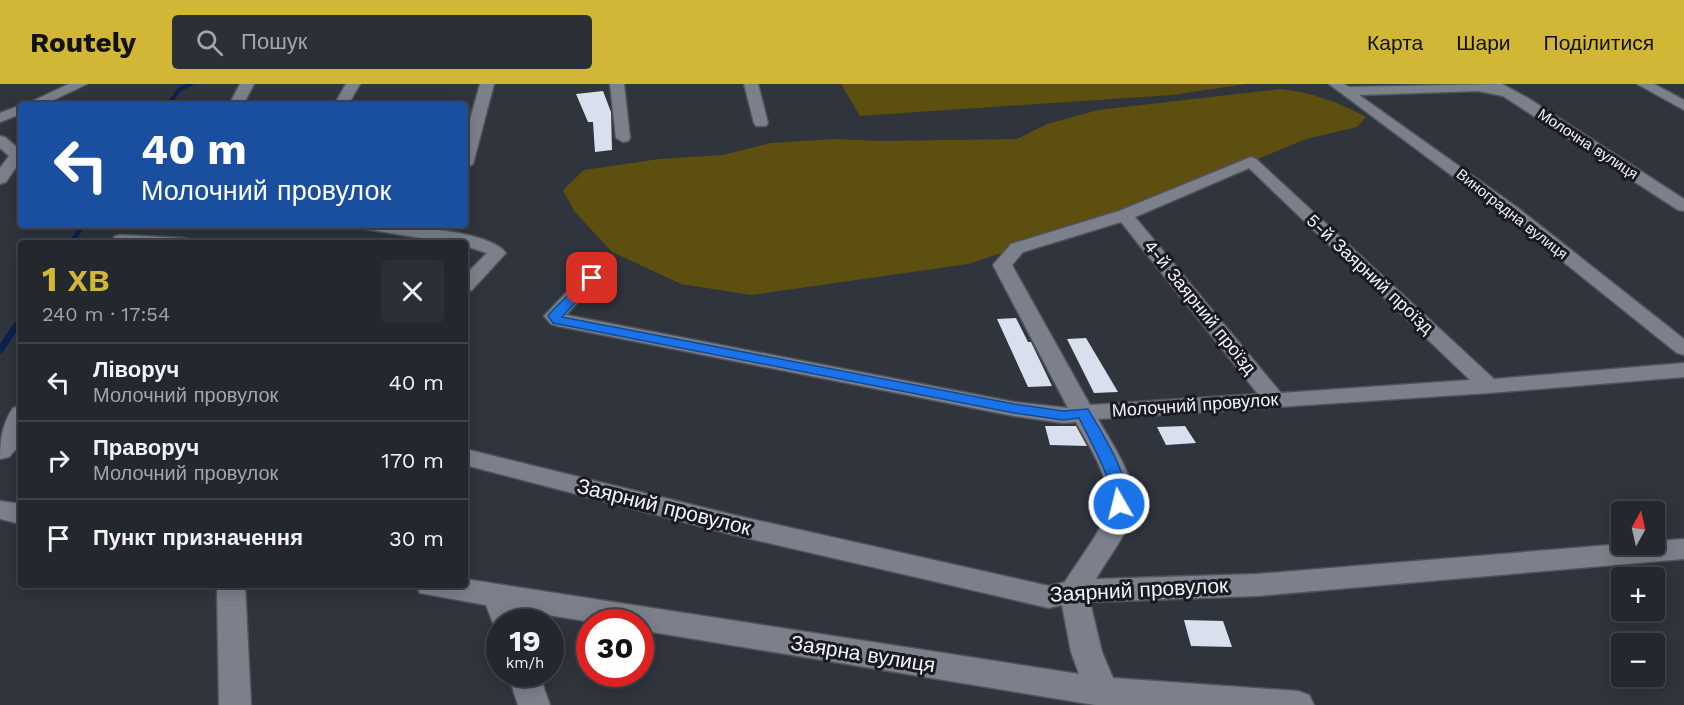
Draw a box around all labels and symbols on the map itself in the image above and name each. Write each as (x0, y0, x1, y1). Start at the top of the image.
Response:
street label: Молочна вулиця (1535, 105, 1641, 183)
street label: Виноградна вулиця (1453, 165, 1571, 263)
street label: 5-й Заярний проїзд (1303, 209, 1438, 338)
street label: 4-й Заярний проїзд (1140, 235, 1261, 378)
pin (566, 252, 617, 303)
street label: Молочний провулок (1111, 388, 1279, 421)
position arrow (1087, 472, 1151, 536)
street label: Заярний провулок (575, 473, 755, 540)
north arrow (1611, 501, 1665, 555)
street label: Заярний провулок (1049, 572, 1230, 607)
speed limit sign: 30 (576, 609, 654, 687)
street label: Заярна вулиця (789, 630, 937, 677)

